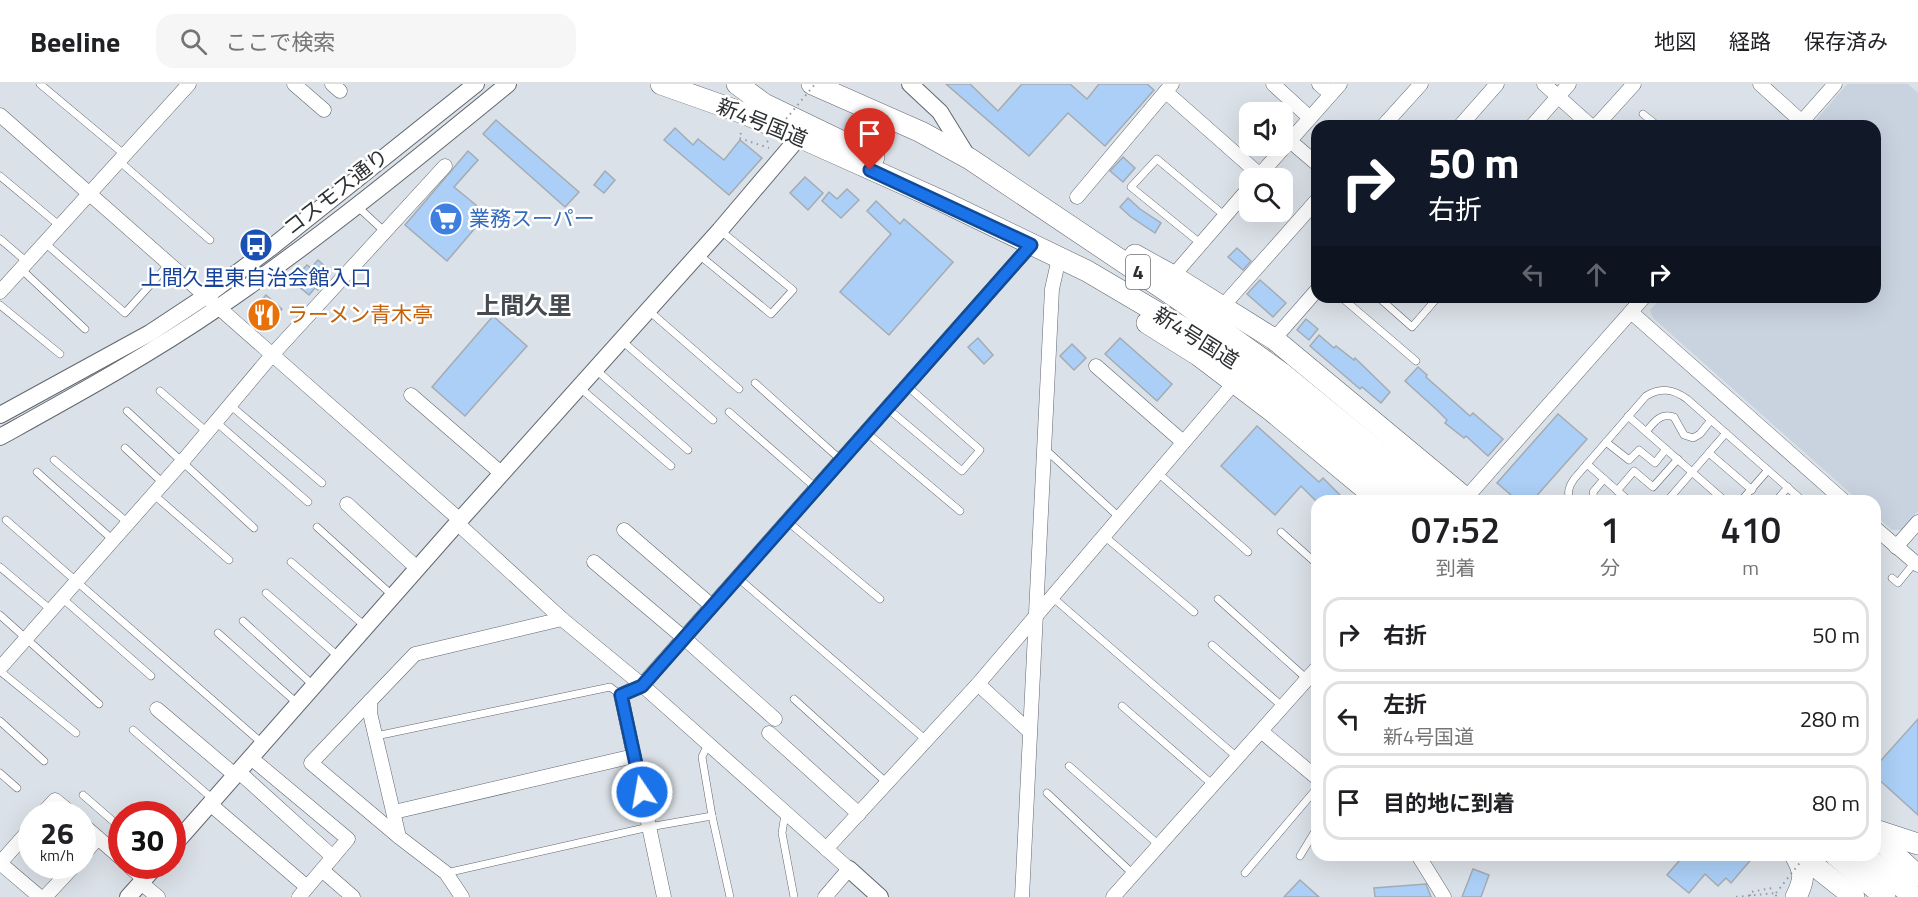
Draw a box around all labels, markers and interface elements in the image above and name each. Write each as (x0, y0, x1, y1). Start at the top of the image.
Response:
search box (156, 14, 576, 68)
text: Beeline (30, 20, 120, 63)
icon: search (177, 25, 210, 58)
text: ここで検索 (225, 25, 335, 59)
text: 地図 (1654, 25, 1696, 57)
text: 経路 (1729, 25, 1771, 57)
text: 保存済み (1804, 25, 1888, 57)
street label: 新4号国道 (712, 89, 813, 155)
map controls (1239, 102, 1293, 222)
button: sound (1239, 102, 1293, 156)
pin (844, 108, 895, 170)
icon: arrive (853, 117, 886, 150)
text: 50 m (1428, 130, 1520, 194)
street label: コスモス通り (276, 140, 395, 243)
icon: right (1329, 144, 1407, 222)
button: search (1239, 168, 1293, 222)
text: 右折 (1428, 188, 1482, 229)
supermarket icon: 業務スーパー (428, 201, 464, 237)
place label: 業務スーパー (469, 202, 595, 234)
bus stop icon: 上間久里東自治会館入口 (238, 227, 274, 263)
road number: 4 (1126, 255, 1150, 289)
icon: left (1517, 258, 1550, 291)
icon: ahead (1580, 258, 1613, 291)
icon: right (1643, 258, 1676, 291)
place label: 上間久里東自治会館入口 (141, 261, 372, 293)
district label: 上間久里 (476, 287, 572, 323)
restaurant icon: ラーメン青木亭 (246, 297, 282, 333)
place label: ラーメン青木亭 (287, 298, 433, 330)
street label: 新4号国道 (1147, 298, 1246, 376)
text: 07:52 (1411, 502, 1500, 557)
text: 1 (1600, 502, 1620, 557)
text: 410 (1720, 502, 1781, 557)
text: 到着 (1436, 552, 1476, 583)
text: 分 (1600, 552, 1620, 583)
text: m (1742, 552, 1759, 583)
icon: right (1332, 618, 1365, 651)
text: 右折 (1383, 618, 1427, 652)
text: 50 m (1812, 618, 1860, 652)
text: 左折 (1383, 687, 1427, 721)
icon: left (1332, 702, 1365, 735)
text: 280 m (1800, 702, 1860, 736)
text: 新4号国道 (1383, 721, 1474, 752)
position arrow (610, 760, 674, 824)
icon: arrive (1332, 786, 1365, 819)
text: 目的地に到着 (1383, 786, 1515, 820)
text: 80 m (1812, 786, 1860, 820)
speed limit sign: 30 (108, 801, 186, 879)
text: 26 (40, 810, 74, 856)
text: km/h (40, 844, 74, 867)

